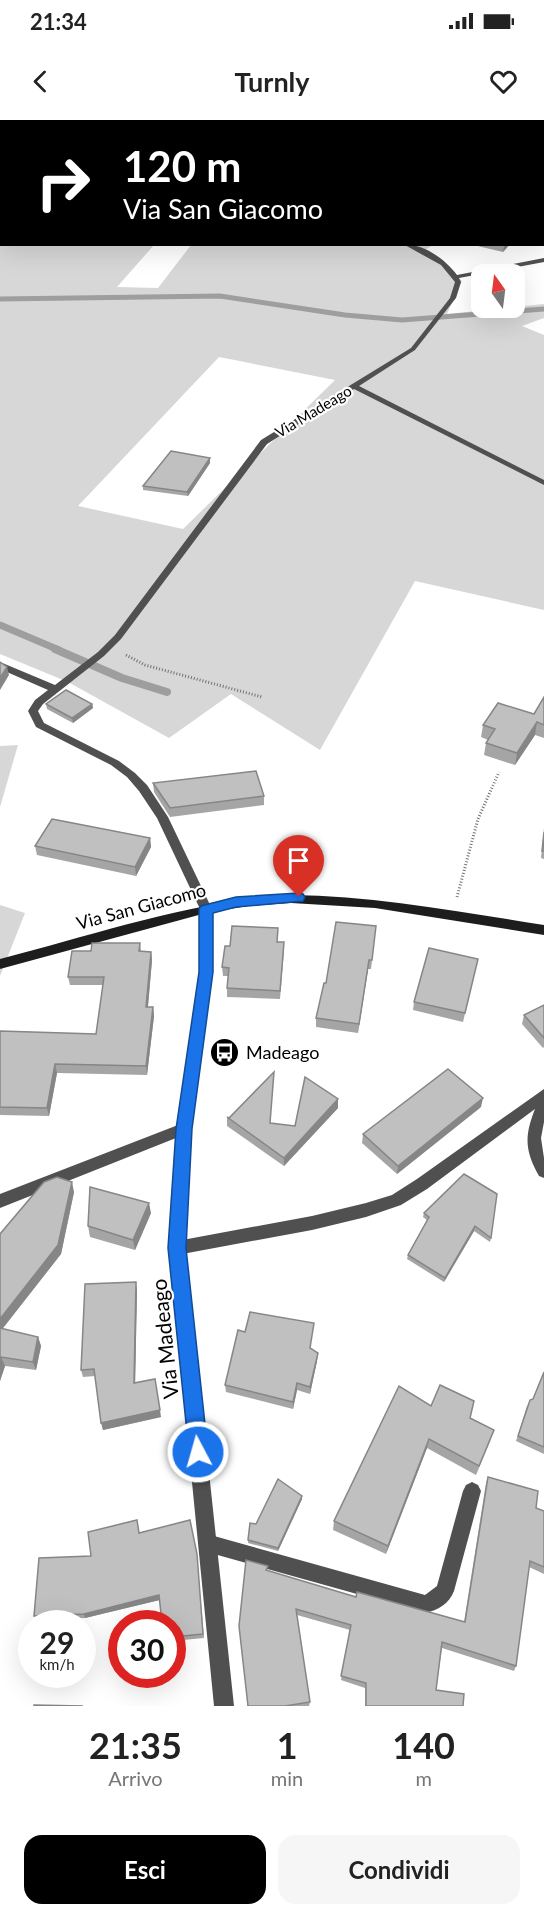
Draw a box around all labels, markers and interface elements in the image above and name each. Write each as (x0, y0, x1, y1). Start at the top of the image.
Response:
text: 21:34 (30, 8, 87, 35)
icon: back (24, 65, 57, 98)
text: Turnly (234, 65, 310, 98)
icon: heart (487, 65, 520, 98)
text: 120 m (123, 141, 241, 191)
icon: right (24, 144, 102, 222)
text: Via San Giacomo (123, 192, 323, 225)
north arrow (471, 264, 525, 318)
map controls (471, 264, 525, 318)
street label: Via Madeago (271, 381, 355, 441)
pin (273, 835, 324, 897)
icon: arrive (282, 844, 315, 877)
street label: Via San Giacomo (74, 878, 208, 934)
bus stop icon: Madeago (209, 1036, 241, 1068)
place label: Madeago (246, 1041, 319, 1063)
street label: Via Madeago (145, 1278, 183, 1400)
position arrow (166, 1420, 230, 1484)
speed limit sign: 30 (108, 1610, 186, 1688)
text: 29 (40, 1624, 74, 1660)
text: km/h (39, 1655, 75, 1673)
text: 21:35 (89, 1723, 182, 1767)
text: 1 (277, 1723, 298, 1767)
text: 140 (392, 1723, 455, 1767)
text: Arrivo (108, 1766, 163, 1790)
text: min (271, 1766, 303, 1790)
text: m (415, 1766, 432, 1790)
button: Esci (24, 1835, 266, 1904)
button: Condividi (278, 1835, 520, 1904)

